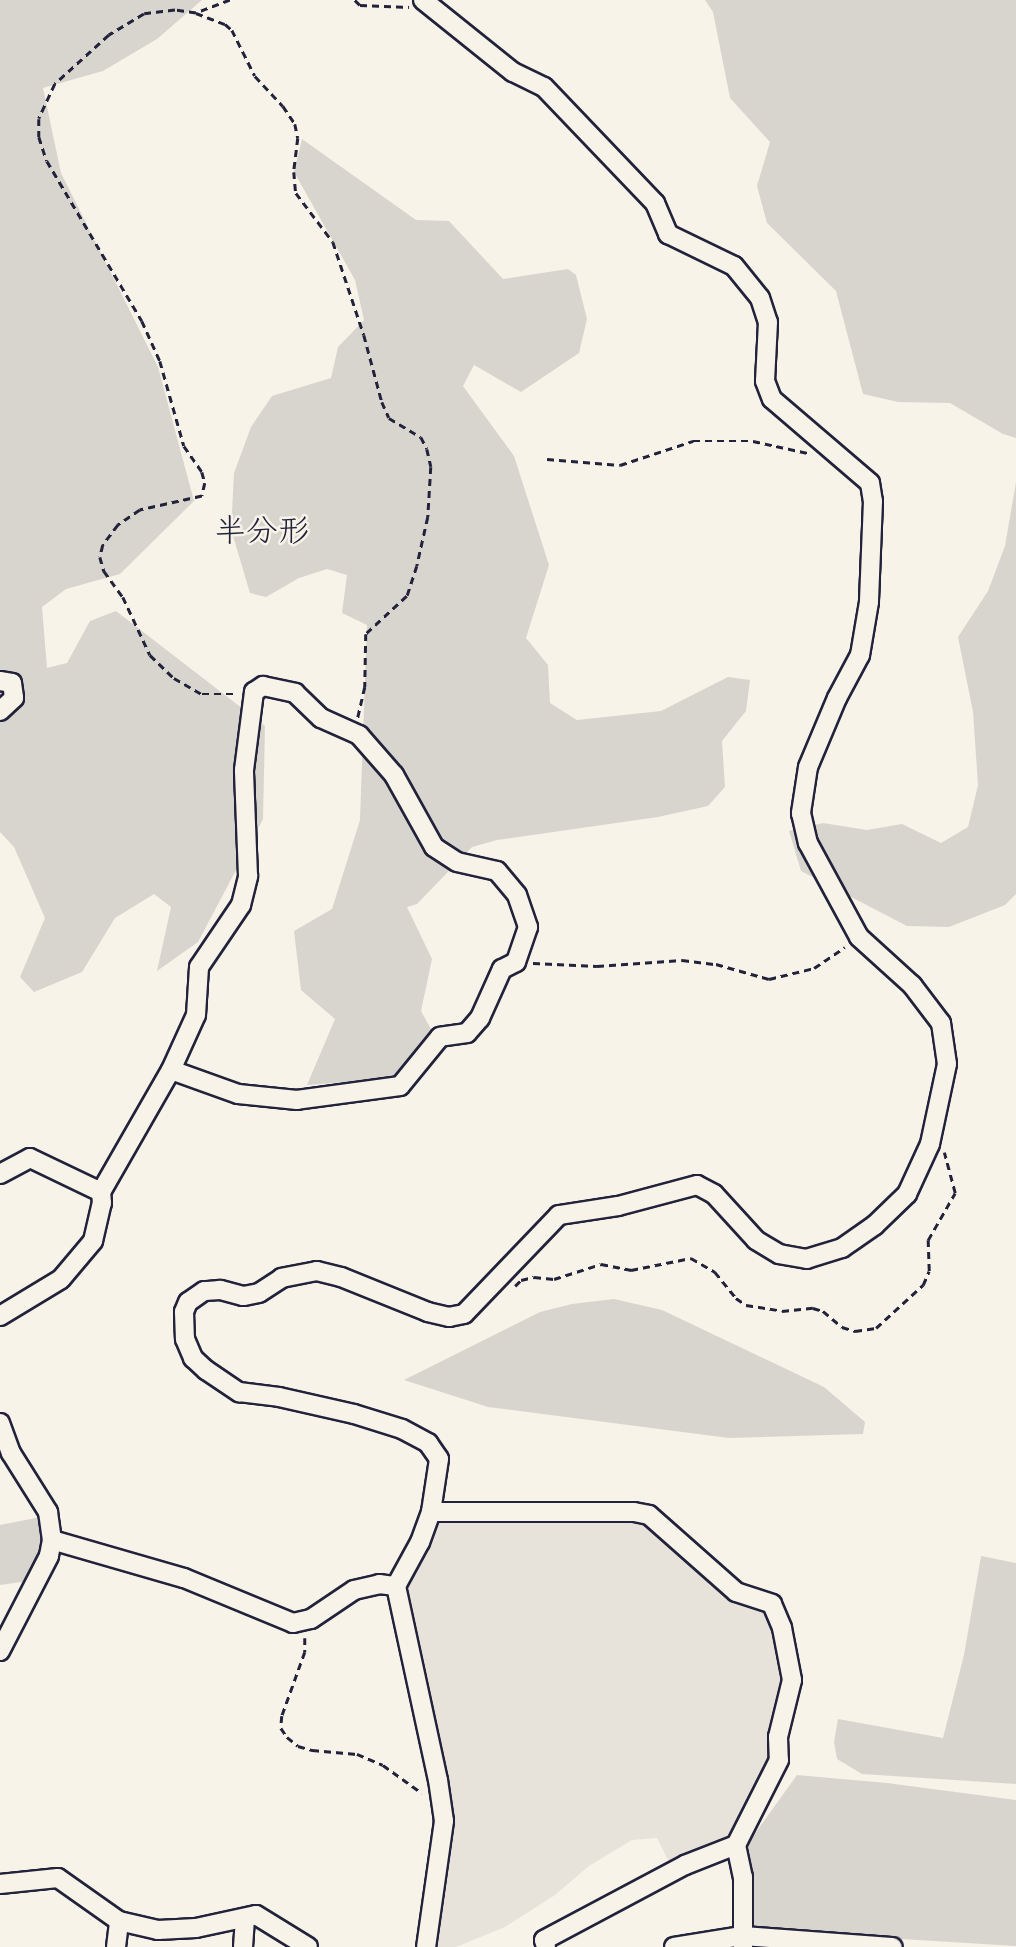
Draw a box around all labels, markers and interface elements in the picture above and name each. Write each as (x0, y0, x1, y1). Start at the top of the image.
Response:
district label: 半分形 (214, 512, 310, 550)

